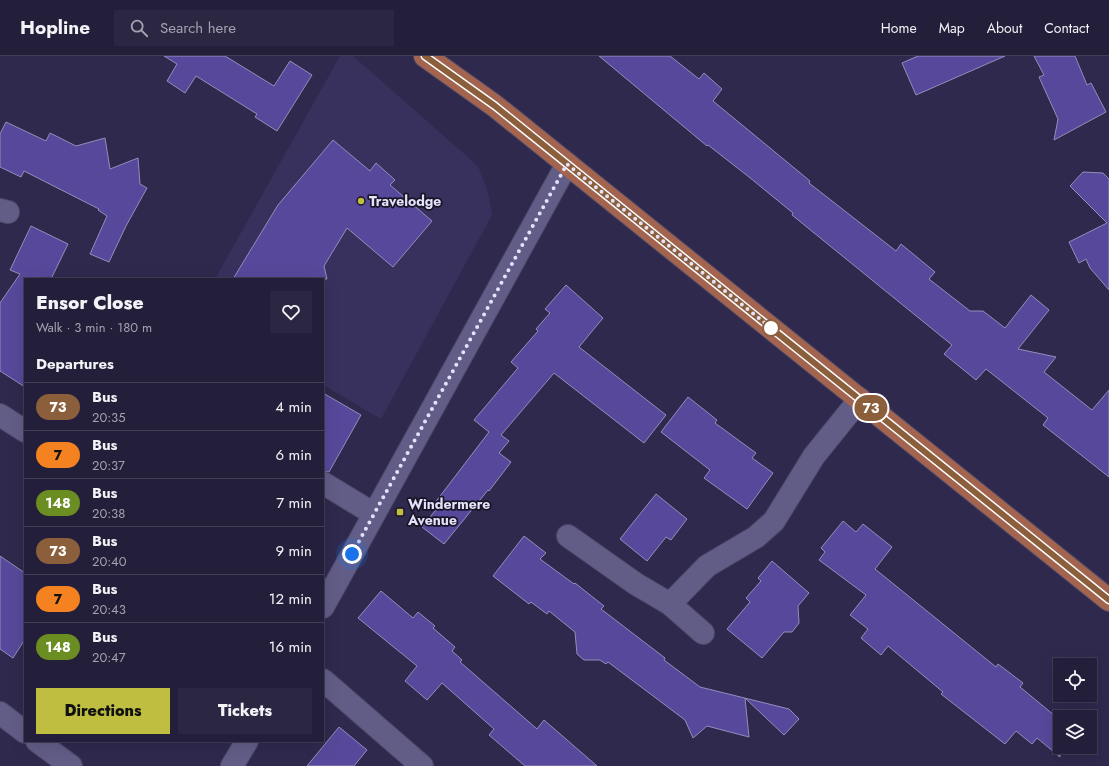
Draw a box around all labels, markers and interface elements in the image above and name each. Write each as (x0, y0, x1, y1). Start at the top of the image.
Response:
search box (114, 10, 394, 46)
text: Hopline (20, 14, 90, 41)
icon: search (128, 17, 150, 39)
text: Search here (160, 17, 236, 39)
text: Home (881, 18, 917, 38)
text: Map (939, 18, 965, 38)
text: About (987, 18, 1022, 38)
text: Contact (1044, 18, 1089, 38)
place label: Travelodge (369, 191, 441, 211)
marker: Travelodge (356, 196, 366, 206)
text: Ensor Close (36, 289, 144, 316)
button: heart (270, 291, 312, 333)
text: Walk · 3 min · 180 m (36, 318, 152, 337)
unlabelled marker (762, 319, 780, 337)
text: Departures (36, 353, 114, 375)
text: Bus (92, 386, 117, 408)
line badge: 73 (853, 395, 889, 421)
text: 4 min (275, 396, 312, 418)
text: 73 (49, 397, 67, 417)
text: 73 (862, 398, 880, 418)
text: 20:35 (92, 408, 126, 427)
text: Bus (92, 434, 117, 456)
text: 6 min (275, 444, 312, 466)
text: 7 (54, 445, 62, 465)
text: 20:37 (92, 456, 125, 475)
text: Bus (92, 482, 117, 504)
text: 7 min (276, 492, 312, 514)
text: 148 (45, 493, 71, 513)
place label: Windermere Avenue (407, 494, 490, 530)
text: 20:38 (92, 504, 125, 523)
marker: Windermere Avenue (395, 507, 405, 517)
text: Bus (92, 530, 117, 552)
text: 9 min (275, 540, 312, 562)
text: 73 (49, 541, 67, 561)
your location (342, 544, 362, 564)
text: 20:40 (92, 552, 126, 571)
text: Bus (92, 578, 117, 600)
text: 12 min (269, 588, 312, 610)
text: 7 (54, 589, 62, 609)
text: 20:43 (92, 600, 126, 619)
text: Bus (92, 626, 117, 648)
text: 16 min (269, 636, 312, 658)
text: 148 (45, 637, 71, 657)
text: 20:47 (92, 648, 126, 667)
map controls (1053, 658, 1097, 754)
button: locate (1053, 658, 1097, 702)
button: Directions (36, 688, 170, 734)
button: Tickets (178, 688, 312, 734)
button: layers (1053, 710, 1097, 754)

